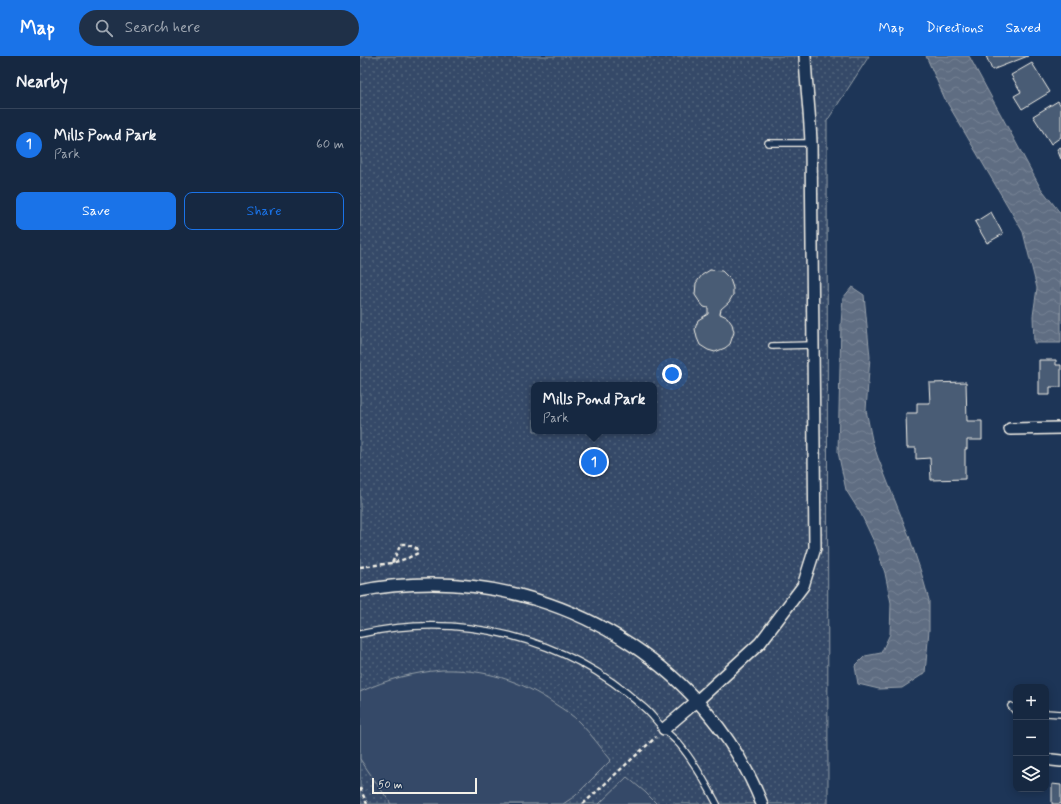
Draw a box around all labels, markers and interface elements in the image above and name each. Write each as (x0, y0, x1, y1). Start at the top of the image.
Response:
search box (79, 10, 359, 46)
text: Map (20, 16, 55, 41)
icon: search (93, 17, 115, 39)
text: Search here (125, 18, 200, 38)
text: Map (878, 19, 904, 37)
text: Directions (926, 19, 984, 37)
text: Saved (1006, 19, 1041, 37)
text: Nearby (16, 71, 68, 93)
text: Mills Pond Park (54, 126, 156, 146)
text: 1 (26, 136, 32, 153)
text: 60 m (316, 136, 344, 153)
text: Park (54, 146, 80, 163)
button: Save (16, 192, 176, 230)
button: Share (184, 192, 344, 230)
your location (662, 364, 682, 384)
popup (531, 382, 657, 434)
text: Mills Pond Park (543, 390, 645, 410)
text: Park (543, 410, 569, 427)
pin: 1 (581, 447, 607, 477)
map controls (1013, 684, 1049, 792)
button: + (1013, 684, 1049, 720)
button: − (1013, 720, 1049, 756)
button: layers (1013, 756, 1049, 792)
scale bar (372, 776, 477, 795)
text: 50 m (378, 778, 403, 792)

